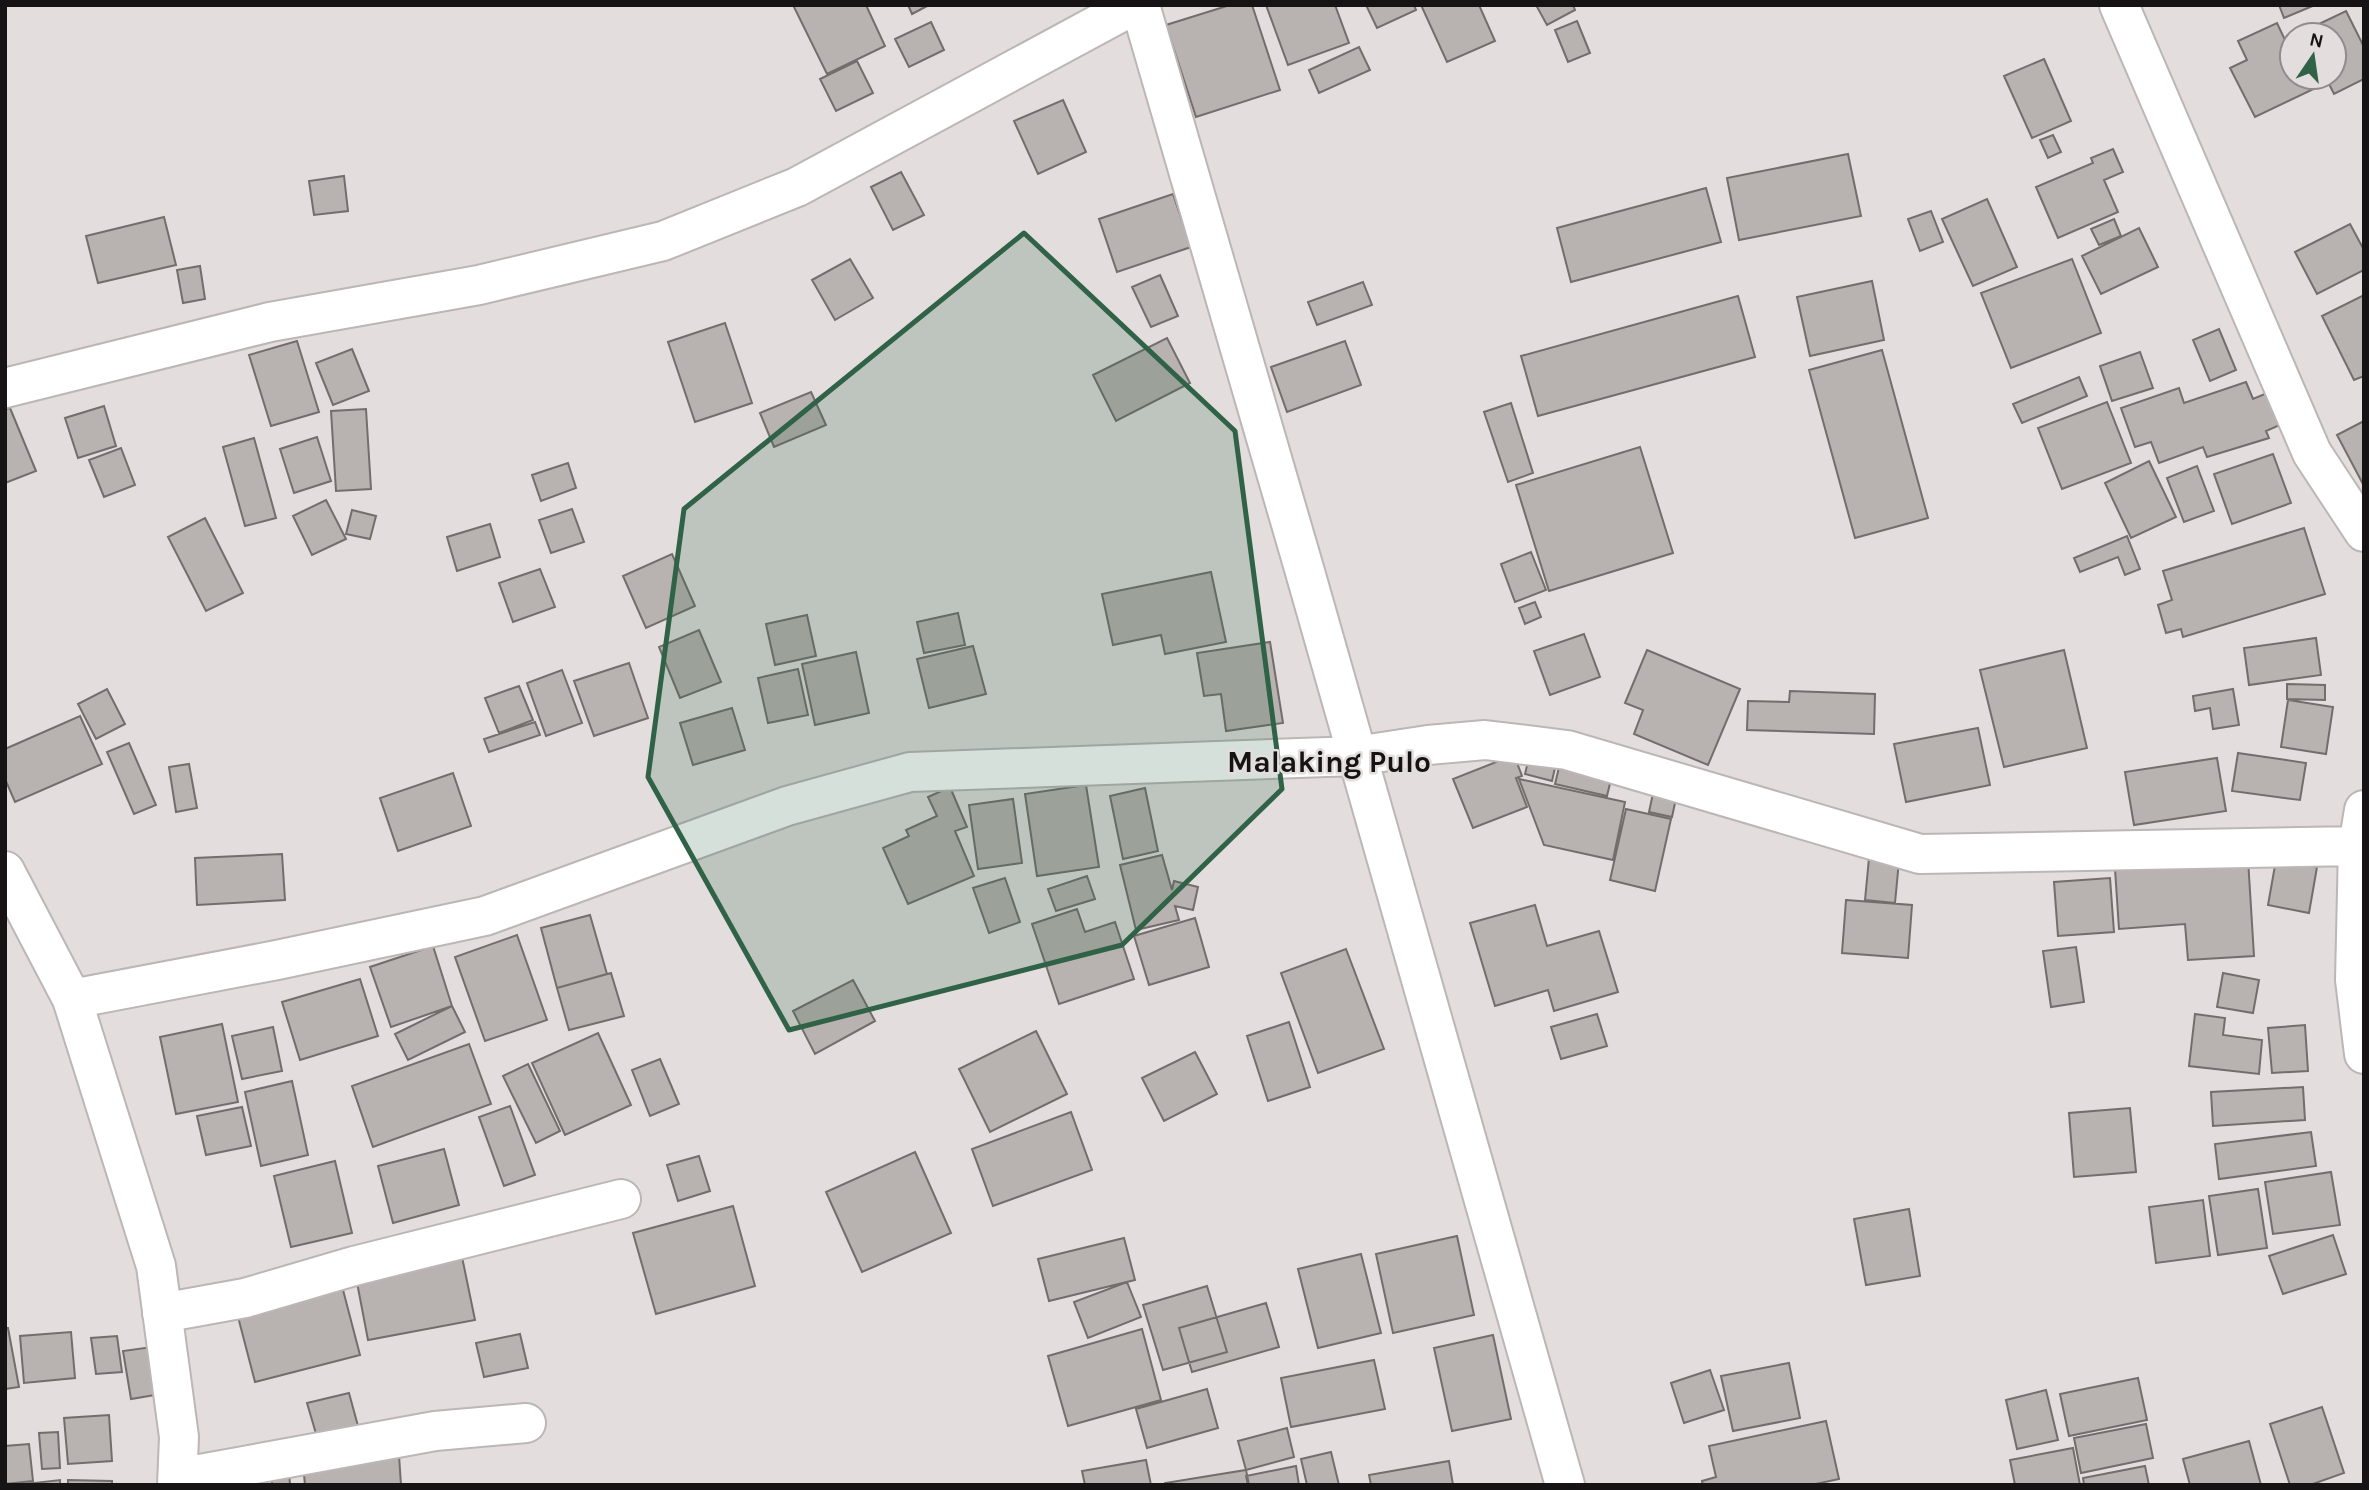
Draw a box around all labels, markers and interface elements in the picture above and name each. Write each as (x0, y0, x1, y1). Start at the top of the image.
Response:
north arrow (2278, 21, 2348, 91)
text: N (2307, 28, 2326, 53)
district label: Malaking Pulo (1227, 744, 1431, 780)

